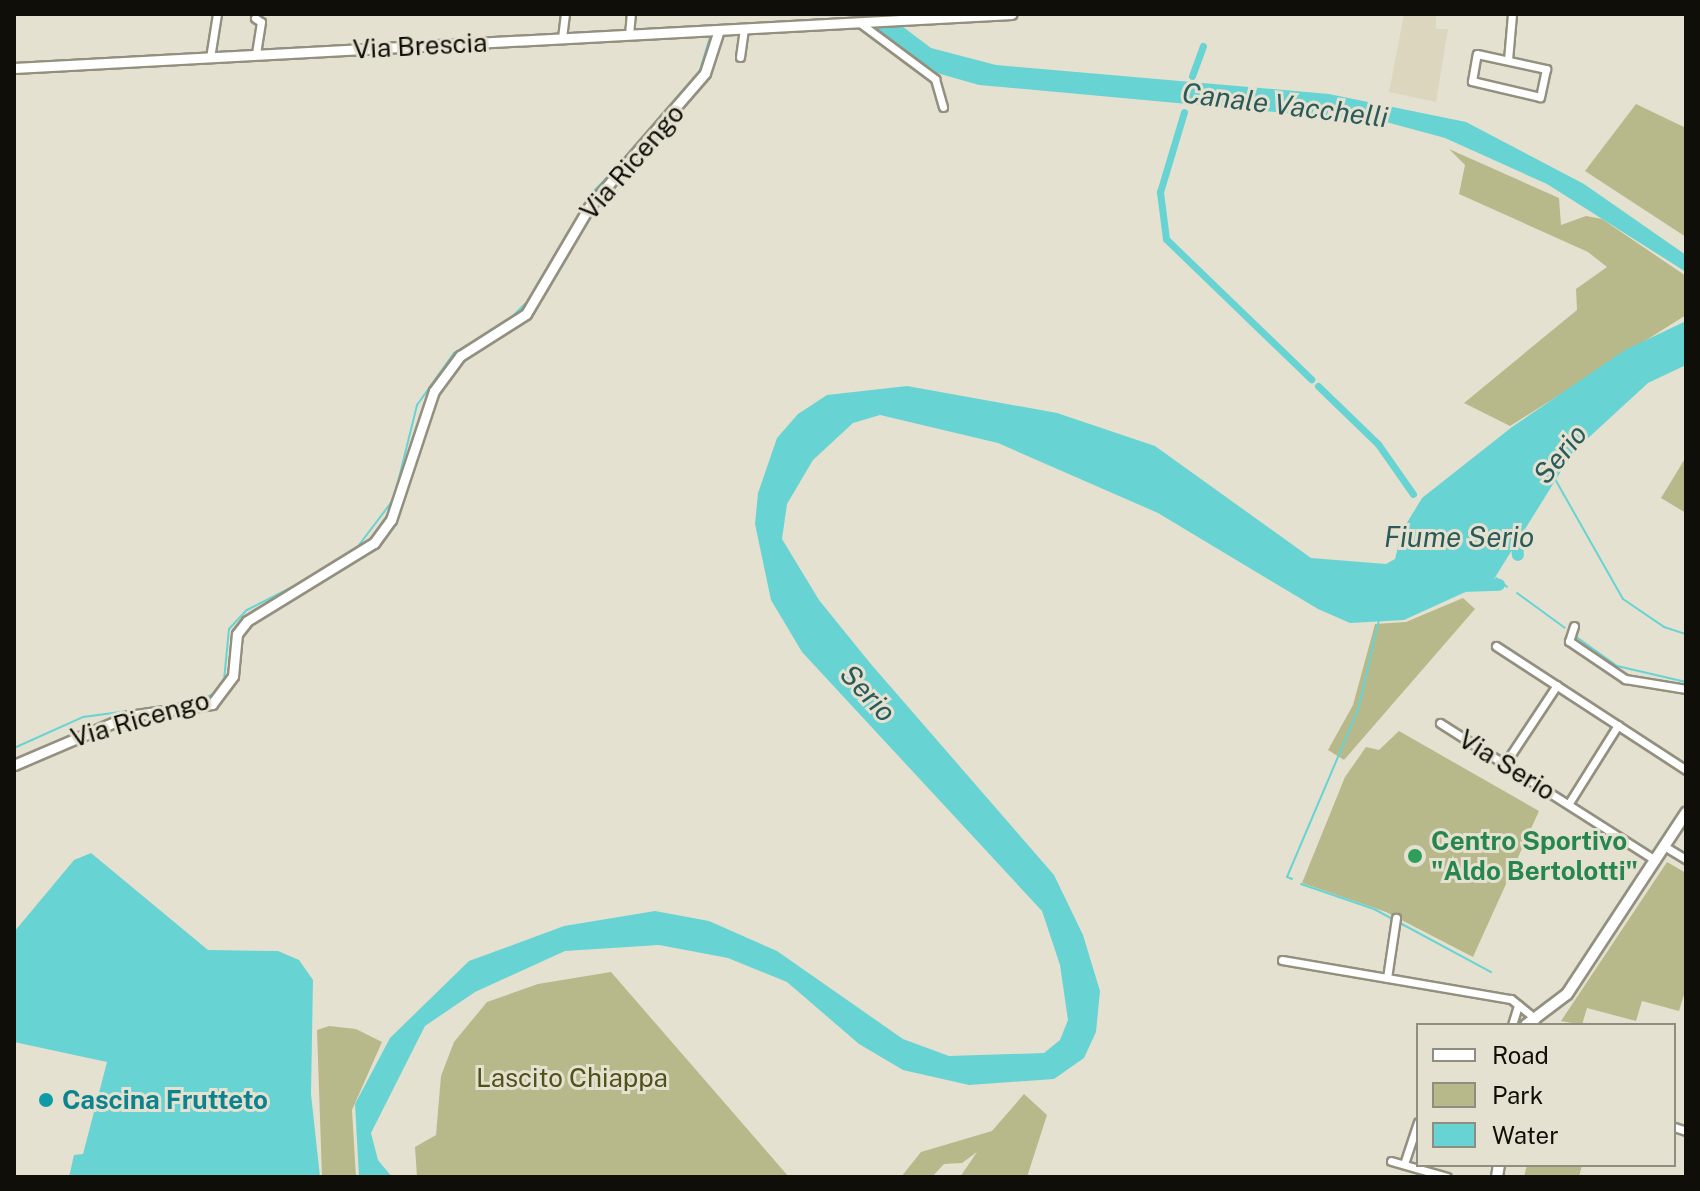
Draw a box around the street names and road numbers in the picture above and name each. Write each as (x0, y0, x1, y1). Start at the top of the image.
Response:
street label: Via Brescia (352, 27, 488, 65)
street label: Via Ricengo (573, 98, 691, 226)
street label: Via Ricengo (67, 684, 213, 754)
street label: Via Serio (1453, 723, 1561, 807)

